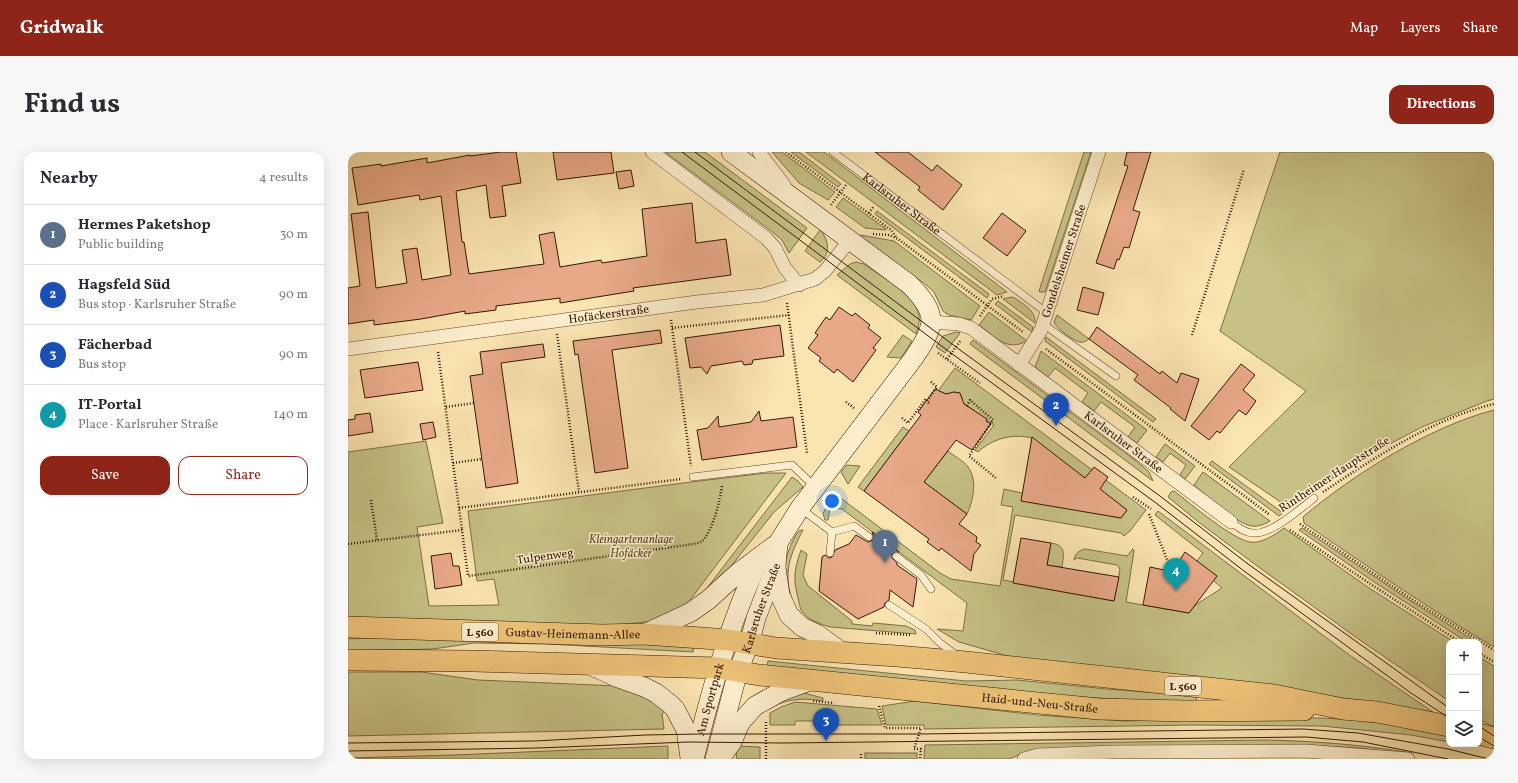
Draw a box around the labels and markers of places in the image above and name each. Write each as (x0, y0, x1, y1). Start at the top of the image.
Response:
pin: 2 (1043, 393, 1069, 426)
pin: 1 (872, 530, 898, 563)
pin: 4 (1163, 558, 1189, 591)
pin: 3 (813, 708, 839, 741)

